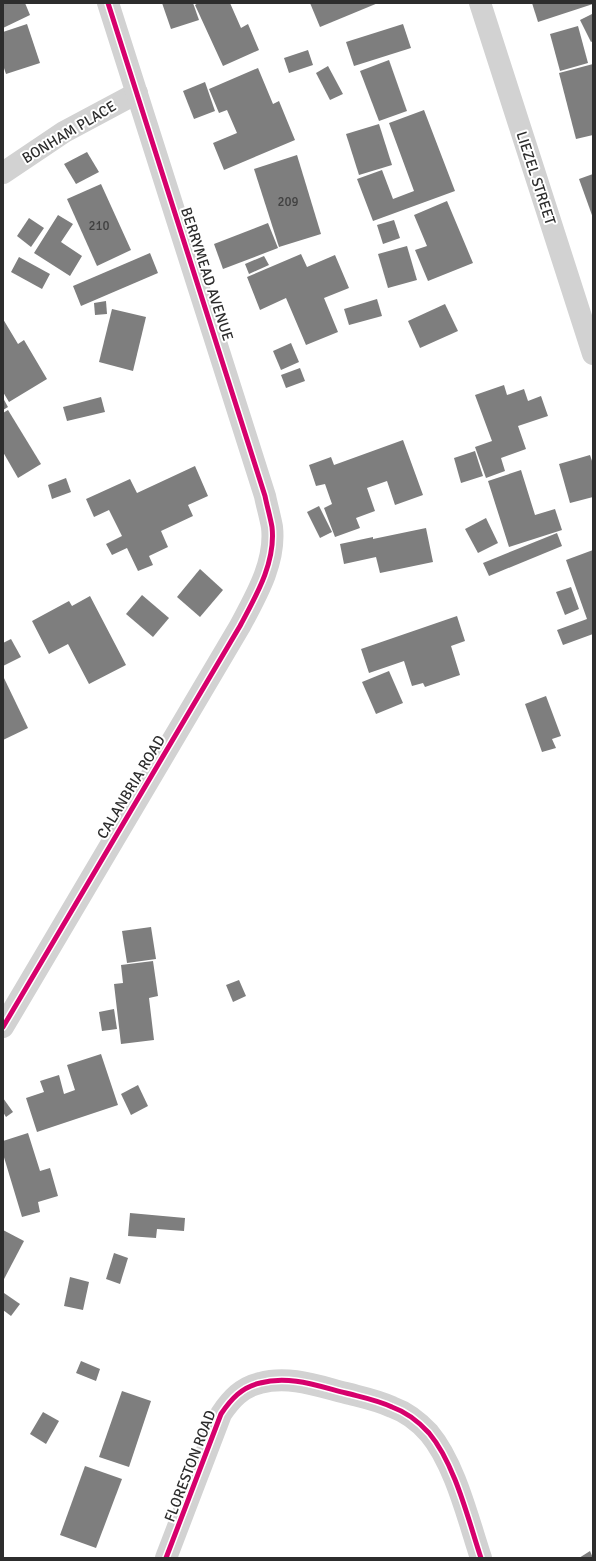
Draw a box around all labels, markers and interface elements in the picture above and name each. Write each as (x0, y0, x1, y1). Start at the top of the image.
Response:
street label: BONHAM PLACE (19, 97, 119, 167)
street label: LIEZEL STREET (512, 129, 560, 228)
house number: 209 (277, 194, 299, 210)
street label: BERRYMEAD AVENUE (177, 205, 237, 343)
house number: 210 (88, 218, 110, 234)
street label: CALANBRIA ROAD (93, 732, 169, 842)
street label: FLORESTON ROAD (160, 1408, 220, 1524)

